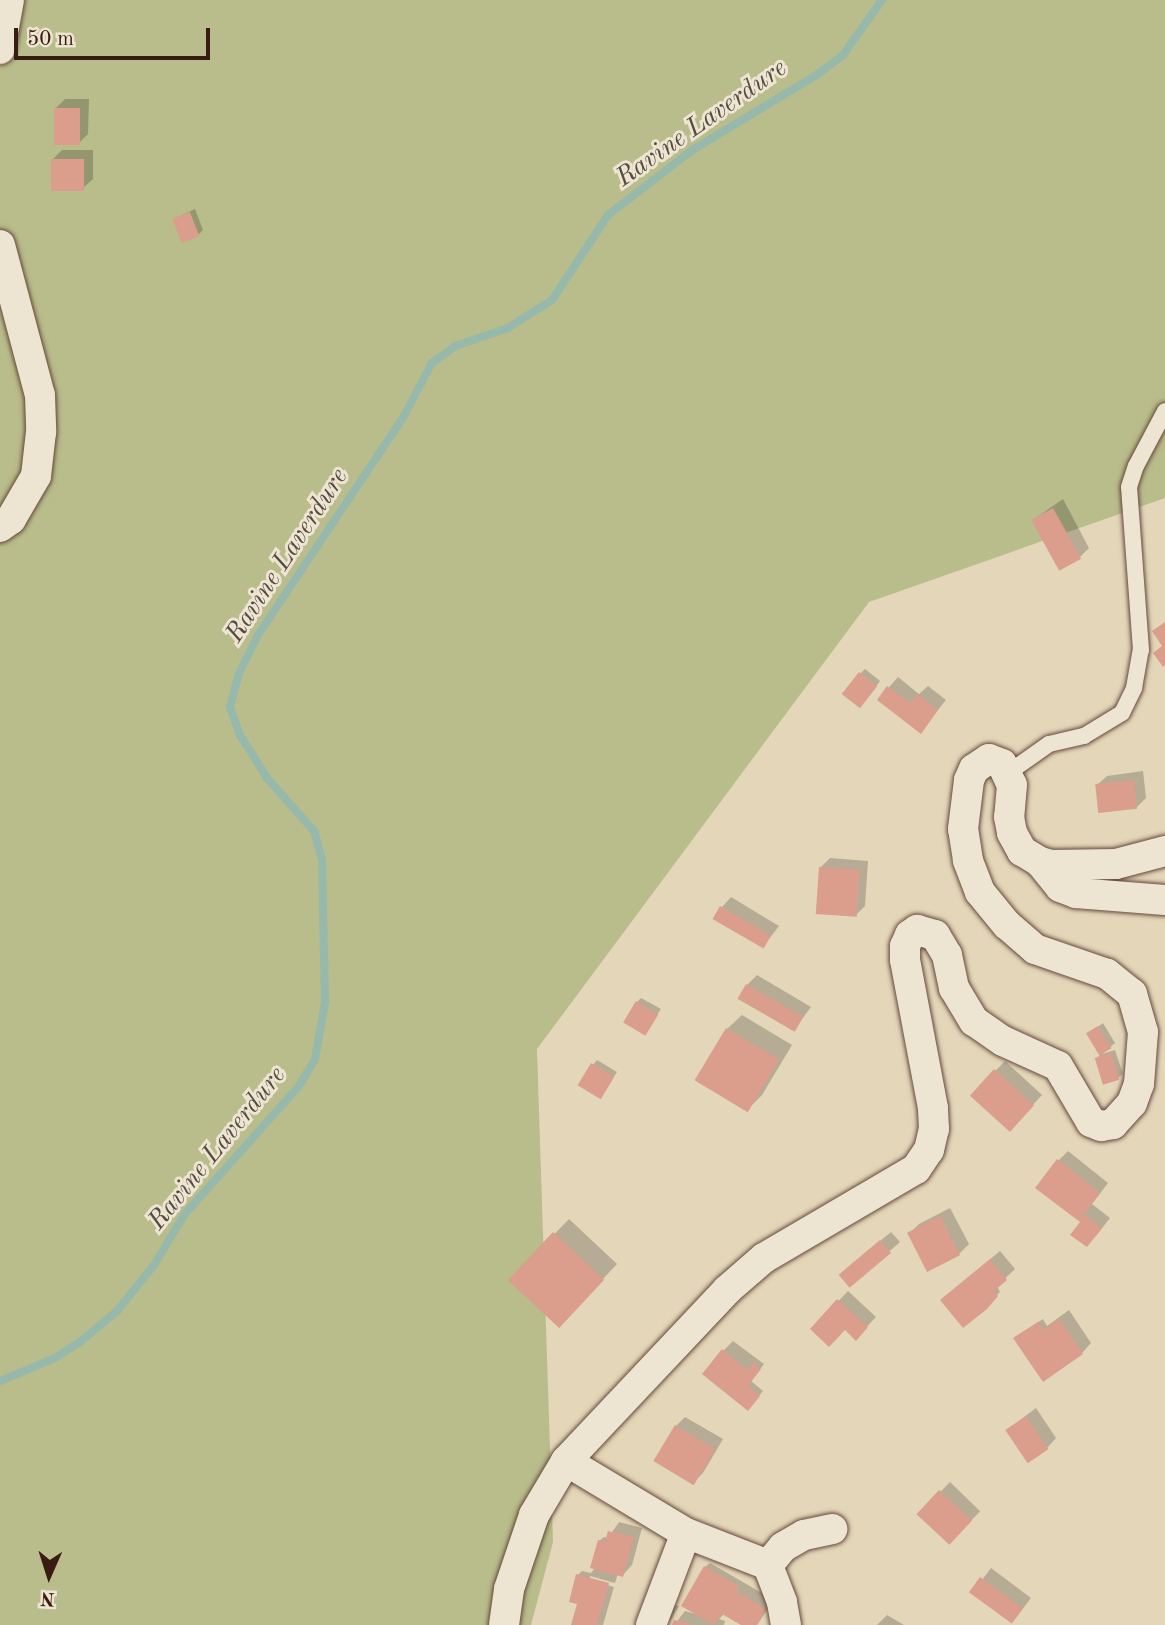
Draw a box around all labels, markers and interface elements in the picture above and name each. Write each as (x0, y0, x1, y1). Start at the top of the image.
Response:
scale bar (18, 14, 214, 58)
text: 50 m (27, 29, 74, 50)
water label: Ravine Laverdure (611, 53, 793, 195)
water label: Ravine Laverdure (220, 463, 356, 649)
water label: Ravine Laverdure (143, 1061, 293, 1237)
north arrow (14, 1541, 84, 1611)
text: N (40, 1588, 56, 1607)

